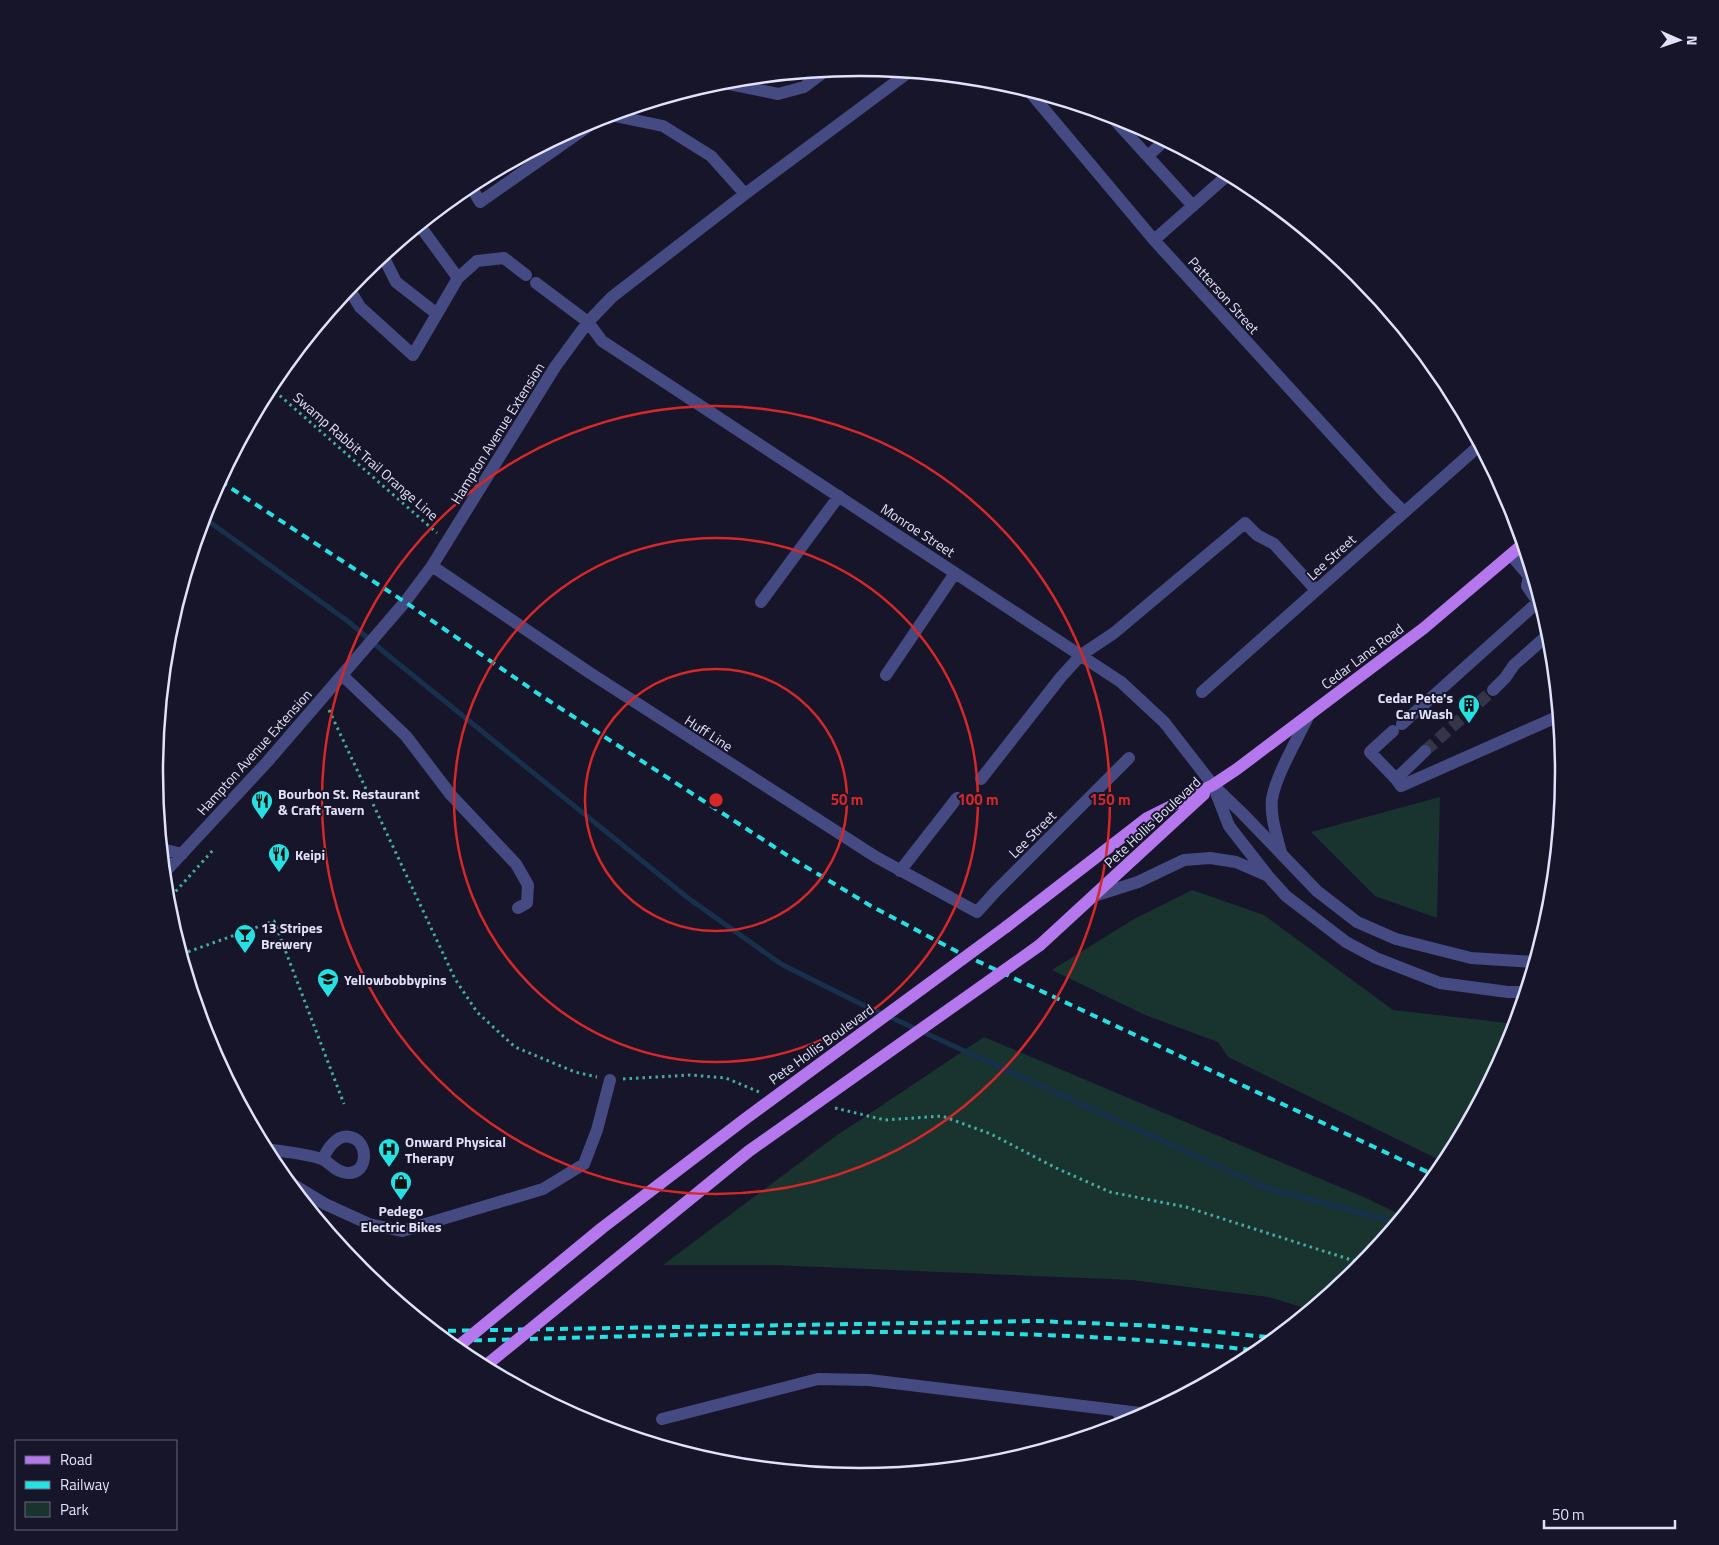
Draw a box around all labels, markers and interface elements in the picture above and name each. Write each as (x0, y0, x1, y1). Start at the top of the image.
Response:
north arrow (1654, 15, 1704, 65)
text: N (1682, 35, 1703, 46)
street label: Patterson Street (1184, 252, 1265, 338)
street label: Hampton Avenue Extension (445, 358, 549, 508)
street label: Swamp Rabbit Trail Orange Line (289, 387, 443, 525)
street label: Monroe Street (877, 498, 959, 562)
street label: Lee Street (1302, 529, 1360, 585)
street label: Cedar Lane Road (1316, 618, 1408, 694)
street label: Hampton Avenue Extension (192, 684, 316, 820)
place label: Cedar Pete's Car Wash (1378, 687, 1453, 724)
building icon: Cedar Pete's Car Wash (1457, 693, 1481, 724)
street label: Huff Line (681, 710, 737, 756)
street label: Pete Hollis Boulevard (1099, 771, 1205, 873)
place label: Bourbon St. Restaurant & Craft Tavern (278, 783, 420, 820)
text: 50 m (831, 788, 863, 811)
text: 100 m (957, 788, 999, 811)
text: 150 m (1089, 788, 1131, 811)
restaurant icon: Bourbon St. Restaurant & Craft Tavern (250, 789, 274, 820)
centre of rings (707, 791, 725, 809)
street label: Lee Street (1003, 805, 1061, 863)
restaurant icon: Keipi (267, 842, 291, 873)
place label: Keipi (295, 844, 325, 865)
place label: 13 Stripes Brewery (261, 917, 323, 954)
bar icon: 13 Stripes Brewery (233, 923, 257, 954)
school or university icon: Yellowbobbypins (316, 967, 340, 998)
place label: Yellowbobbypins (344, 969, 447, 990)
street label: Pete Hollis Boulevard (764, 999, 878, 1089)
place label: Onward Physical Therapy (405, 1131, 506, 1168)
hospital icon: Onward Physical Therapy (377, 1137, 401, 1168)
shop icon: Pedego Electric Bikes (389, 1170, 413, 1201)
place label: Pedego Electric Bikes (360, 1200, 442, 1237)
legend (15, 1440, 178, 1530)
text: Road (60, 1448, 92, 1471)
text: Railway (60, 1473, 110, 1496)
text: Park (60, 1498, 89, 1521)
scale bar (1544, 1498, 1675, 1530)
text: 50 m (1552, 1503, 1585, 1526)

